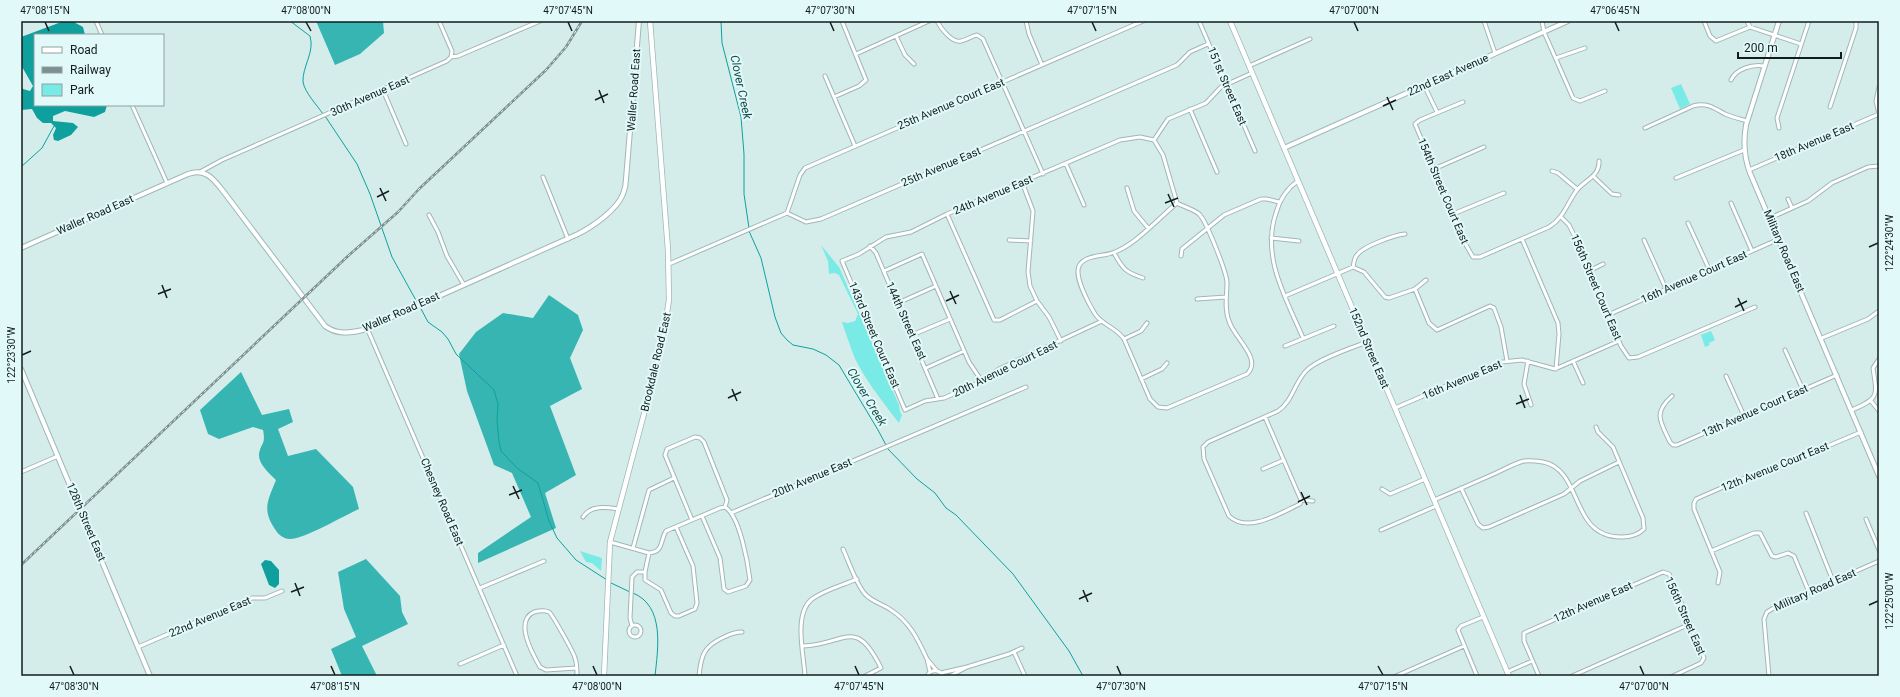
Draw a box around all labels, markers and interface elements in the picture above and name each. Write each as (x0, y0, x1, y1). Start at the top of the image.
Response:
text: 47°08'15"N (20, 5, 70, 16)
text: 47°08'00"N (281, 5, 331, 16)
text: 47°07'45"N (543, 5, 593, 16)
text: 47°07'30"N (805, 5, 855, 16)
text: 47°07'15"N (1067, 5, 1117, 16)
text: 47°07'00"N (1329, 5, 1379, 16)
text: 47°06'45"N (1590, 5, 1640, 16)
legend (34, 34, 164, 106)
scale bar (1738, 34, 1841, 60)
text: 200 m (1744, 41, 1778, 55)
text: Road (70, 43, 98, 57)
street label: 151st Street East (1205, 45, 1250, 127)
street label: Waller Road East (625, 48, 643, 132)
street label: 22nd East Avenue (1405, 51, 1491, 99)
water label: Clover Creek (727, 54, 755, 121)
text: Railway (70, 63, 111, 77)
street label: 30th Avenue East (329, 73, 412, 119)
street label: 25th Avenue Court East (896, 75, 1007, 132)
text: Park (70, 83, 95, 97)
street label: 18th Avenue East (1772, 119, 1856, 165)
street label: 154th Street Court East (1415, 136, 1471, 246)
street label: 25th Avenue East (899, 144, 983, 190)
street label: 24th Avenue East (951, 172, 1035, 218)
street label: Waller Road East (55, 192, 136, 238)
street label: Military Road East (1761, 208, 1807, 295)
text: 122°24'30"W (1884, 214, 1895, 271)
street label: 156th Street Court East (1568, 232, 1624, 342)
street label: 16th Avenue Court East (1639, 248, 1749, 306)
street label: 143rd Street Court East (846, 280, 902, 390)
street label: 144th Street East (883, 280, 929, 362)
street label: Waller Road East (361, 289, 442, 335)
street label: 152nd Street East (1346, 305, 1392, 391)
street label: Brookdale Road East (638, 311, 674, 413)
text: 122°23'30"W (6, 326, 17, 383)
street label: 20th Avenue Court East (951, 338, 1060, 400)
street label: 16th Avenue East (1420, 357, 1504, 403)
water label: Clover Creek (844, 365, 890, 429)
street label: 13th Avenue Court East (1700, 382, 1810, 440)
street label: 12th Avenue Court East (1719, 439, 1831, 495)
street label: 20th Avenue East (770, 455, 854, 501)
street label: Chesney Road East (418, 456, 466, 548)
street label: 128th Street East (64, 481, 109, 564)
street label: Military Road East (1772, 566, 1858, 614)
text: 122°25'00"W (1884, 572, 1895, 629)
street label: 156th Street East (1662, 575, 1708, 657)
street label: 12th Avenue East (1552, 579, 1635, 625)
street label: 22nd Avenue East (167, 594, 253, 640)
text: 47°08'30"N (49, 681, 99, 692)
text: 47°08'15"N (310, 681, 360, 692)
text: 47°08'00"N (572, 681, 622, 692)
text: 47°07'45"N (834, 681, 884, 692)
text: 47°07'30"N (1096, 681, 1146, 692)
text: 47°07'15"N (1358, 681, 1408, 692)
text: 47°07'00"N (1619, 681, 1669, 692)

